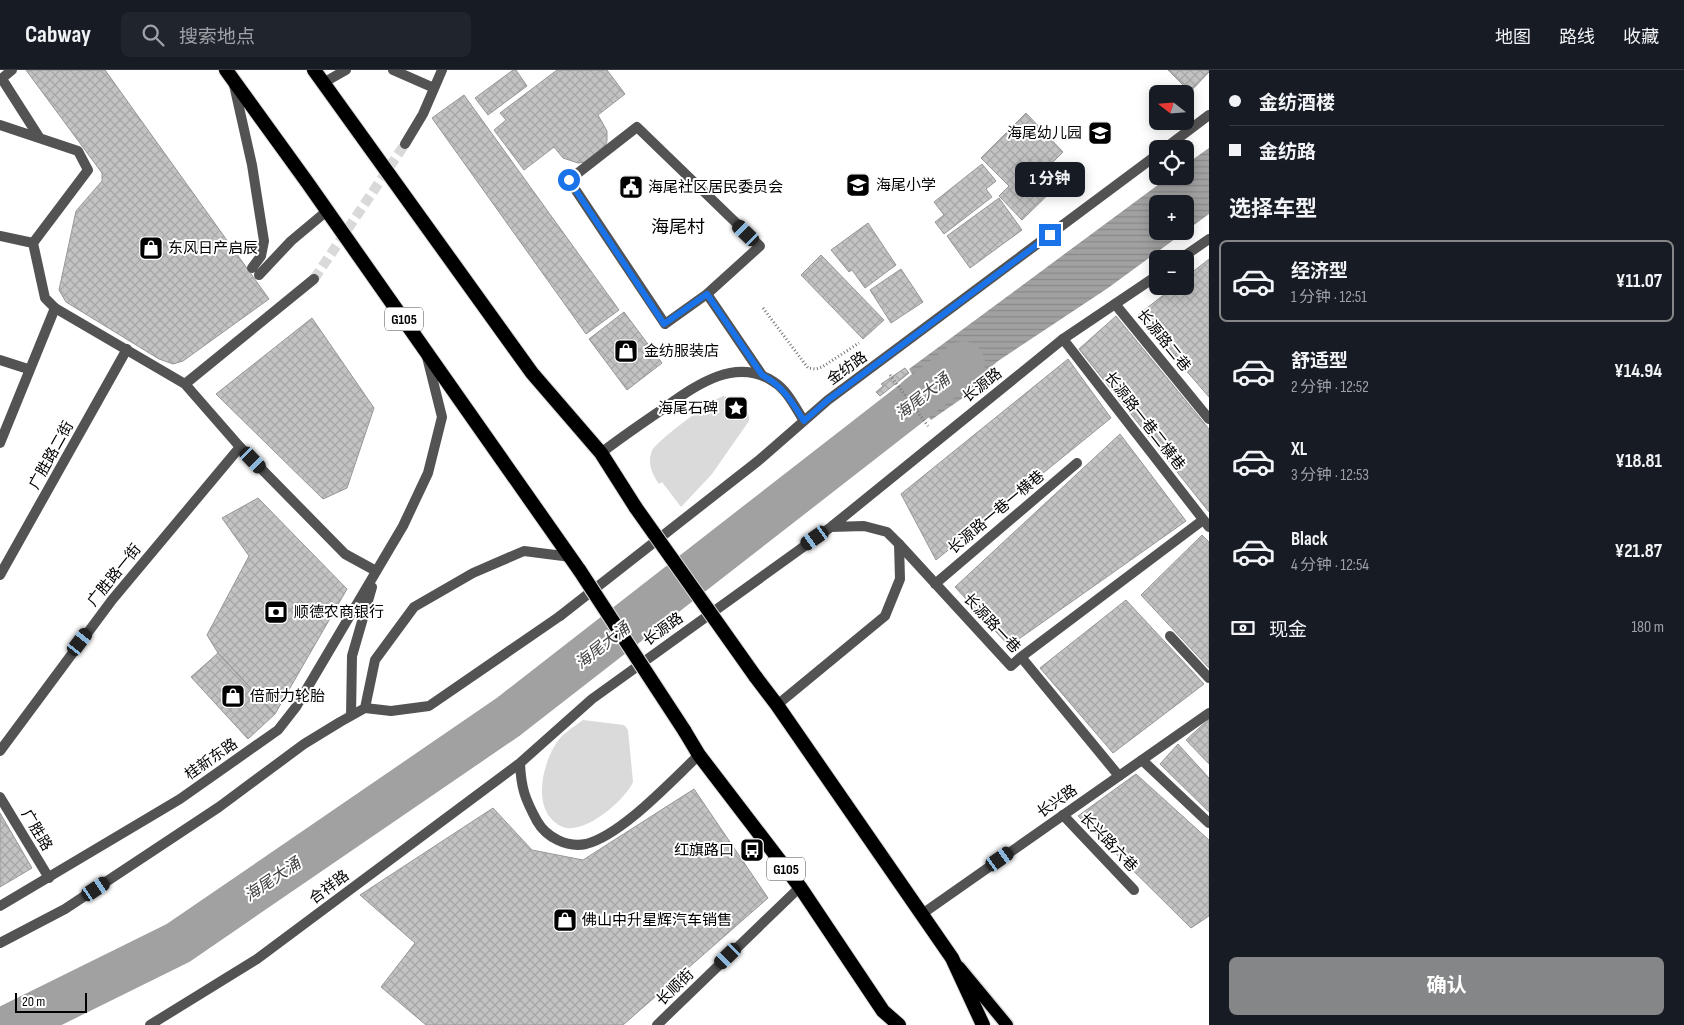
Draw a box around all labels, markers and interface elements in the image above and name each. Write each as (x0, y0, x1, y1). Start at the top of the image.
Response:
search box (121, 12, 471, 57)
text: Cabway (25, 20, 91, 49)
icon: search (139, 21, 167, 49)
text: 搜索地点 (179, 26, 255, 49)
text: 地图 (1495, 27, 1531, 48)
text: 路线 (1559, 27, 1595, 48)
text: 收藏 (1623, 27, 1659, 48)
north arrow (1149, 85, 1194, 130)
map controls (1149, 85, 1194, 295)
text: 金纺酒楼 (1259, 92, 1335, 115)
school or university icon: 海尾幼儿园 (1087, 120, 1113, 146)
place label: 海尾幼儿园 (1007, 124, 1082, 143)
button: locate (1149, 140, 1194, 185)
text: 金纺路 (1259, 141, 1316, 164)
callout: 1 分钟 (1015, 162, 1085, 198)
route start (558, 169, 580, 191)
text: 1 分钟 (1030, 170, 1070, 189)
school or university icon: 海尾小学 (845, 172, 871, 198)
public building icon: 海尾社区居民委员会 (618, 174, 644, 200)
place label: 海尾小学 (876, 176, 936, 195)
place label: 海尾社区居民委员会 (648, 178, 783, 197)
button: + (1149, 195, 1194, 240)
text: 选择车型 (1229, 196, 1317, 223)
district label: 海尾村 (651, 217, 705, 238)
car (729, 217, 762, 249)
route end (1039, 224, 1061, 246)
shop icon: 东风日产启辰 (138, 235, 164, 261)
place label: 东风日产启辰 (168, 239, 258, 258)
button: − (1149, 250, 1194, 295)
icon: car (1231, 259, 1276, 304)
text: 经济型 (1291, 260, 1348, 283)
text: ¥11.07 (1616, 270, 1662, 293)
text: 1 分钟 · 12:51 (1291, 288, 1367, 307)
street label: 长源路二巷 (1133, 305, 1195, 375)
road number: G105 (385, 308, 423, 330)
shop icon: 金纺服装店 (613, 338, 639, 364)
place label: 金纺服装店 (644, 342, 719, 361)
street label: 金纺路 (824, 347, 871, 389)
icon: car (1231, 349, 1276, 394)
text: 舒适型 (1291, 350, 1348, 373)
text: ¥14.94 (1614, 360, 1662, 383)
street label: 长源路 (959, 364, 1006, 407)
street label: 长源路一巷二横巷 (1100, 368, 1189, 474)
water label: 海尾大涌 (892, 369, 956, 424)
text: 2 分钟 · 12:52 (1291, 378, 1369, 397)
place icon: 海尾石碑 (723, 395, 749, 421)
place label: 海尾石碑 (658, 399, 718, 418)
street label: 广胜路二街 (25, 418, 78, 493)
text: XL (1291, 438, 1307, 461)
icon: car (1231, 439, 1276, 484)
car (237, 444, 268, 476)
text: ¥18.81 (1615, 450, 1662, 473)
text: 3 分钟 · 12:53 (1291, 466, 1369, 485)
street label: 长源路一巷一横巷 (944, 467, 1048, 558)
car (798, 523, 831, 553)
text: Black (1291, 528, 1328, 551)
icon: car (1231, 529, 1276, 574)
street label: 广胜路一街 (83, 540, 145, 610)
text: ¥21.87 (1615, 540, 1662, 563)
text: 4 分钟 · 12:54 (1291, 556, 1369, 575)
street label: 长源路一巷 (959, 589, 1024, 657)
bank icon: 顺德农商银行 (263, 599, 289, 625)
place label: 顺德农商银行 (294, 603, 384, 622)
street label: 长源路 (640, 608, 687, 650)
icon: cash (1229, 614, 1257, 642)
water label: 海尾大涌 (572, 618, 636, 673)
text: 180 m (1631, 618, 1664, 637)
text: 现金 (1269, 619, 1307, 642)
car (64, 626, 95, 658)
shop icon: 倍耐力轮胎 (220, 683, 246, 709)
place label: 倍耐力轮胎 (250, 687, 325, 706)
street label: 桂新东路 (181, 734, 241, 784)
street label: 长兴路 (1033, 781, 1081, 822)
street label: 广胜路 (17, 806, 56, 854)
street label: 长兴路六巷 (1076, 809, 1142, 876)
bus stop icon: 红旗路口 (739, 837, 765, 863)
place label: 红旗路口 (674, 841, 734, 860)
car (983, 844, 1016, 874)
water label: 海尾大涌 (241, 853, 306, 906)
road number: G105 (767, 858, 805, 881)
street label: 合祥路 (306, 866, 353, 909)
car (79, 874, 112, 904)
shop icon: 佛山中升星辉汽车销售 (552, 907, 578, 933)
place label: 佛山中升星辉汽车销售 (582, 911, 732, 930)
car (711, 940, 744, 972)
button: 确认 (1229, 957, 1664, 1015)
street label: 长顺街 (653, 965, 698, 1010)
scale bar (15, 990, 88, 1013)
text: 20 m (22, 993, 45, 1010)

